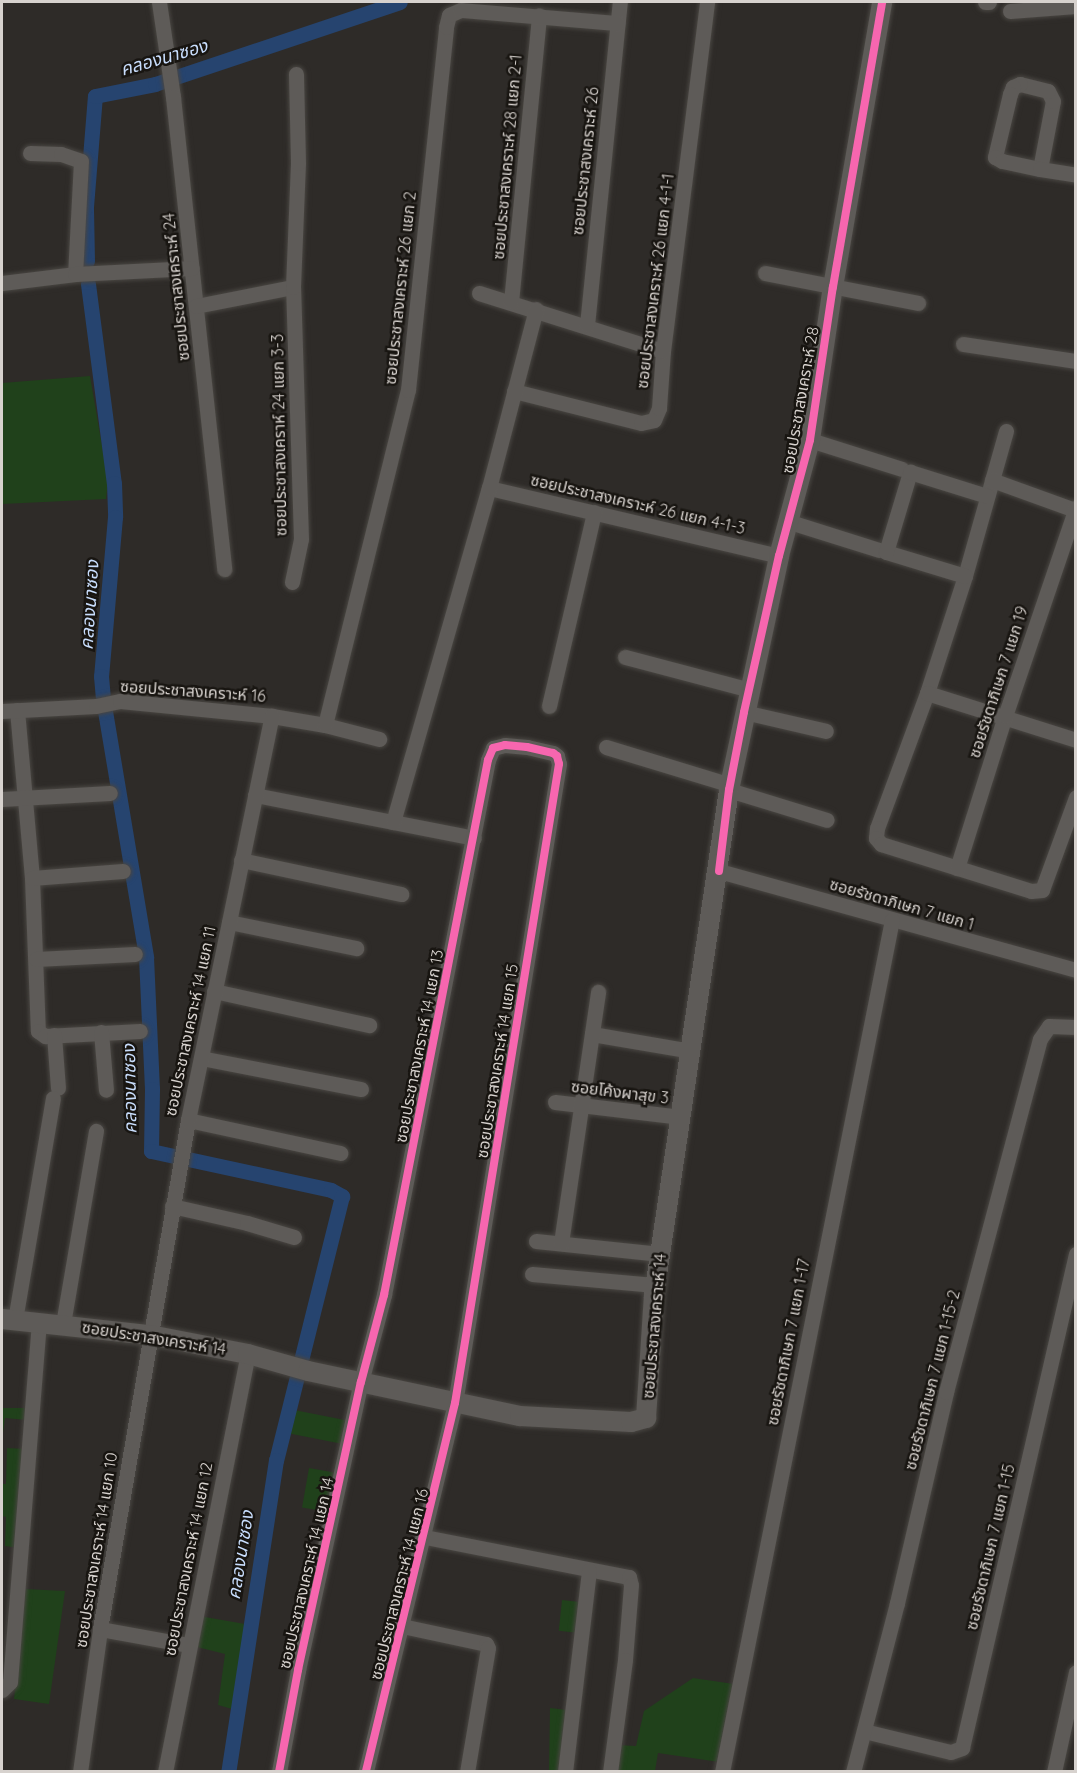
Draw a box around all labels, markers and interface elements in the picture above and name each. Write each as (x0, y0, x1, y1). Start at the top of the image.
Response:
water label: คลองนาซอง (118, 35, 210, 81)
street label: ซอยประชาสงเคราะห์ 28 แยก 2-1 (488, 54, 526, 260)
street label: ซอยประชาสงเคราะห์ 26 (568, 86, 602, 236)
street label: ซอยประชาสงเคราะห์ 26 แยก 4-1-1 (632, 172, 678, 390)
street label: ซอยประชาสงเคราะห์ 26 แยก 2 (380, 190, 420, 386)
street label: ซอยประชาสงเคราะห์ 24 (159, 212, 193, 362)
street label: ซอยประชาสงเคราะห์ 28 (778, 325, 822, 475)
street label: ซอยประชาสงเคราห์ 24 แยก 3-3 (268, 334, 290, 536)
street label: ซอยประชาสงเคราะห์ 26 แยก 4-1-3 (529, 470, 747, 538)
water label: คลองนาซอง (76, 560, 104, 650)
street label: ซอยรัชดาภิเษก 7 แยก 19 (964, 604, 1032, 760)
street label: ซอยประชาสงเคราะห์ 16 (120, 676, 266, 706)
street label: ซอยรัชดาภิเษก 7 แยก 1 (827, 874, 977, 934)
street label: ซอยประชาสงเคราะห์ 14 แยก 11 (160, 924, 220, 1118)
street label: ซอยประชาสงเคราะห์ 14 แยก 13 (391, 948, 447, 1144)
street label: ซอยประชาสงเคราะห์ 14 แยก 15 (472, 962, 522, 1160)
water label: คลองนาซอง (118, 1044, 142, 1134)
street label: ซอยโค้งผาสุข 3 (570, 1076, 670, 1108)
street label: ซอยประชาสงเคราะห์ 14 (638, 1253, 670, 1399)
street label: ซอยรัชดาภิเษก 7 แยก 1-17 (762, 1257, 814, 1427)
street label: ซอยรัชดาภิเษก 7 แยก 1-15-2 (900, 1288, 964, 1472)
street label: ซอยประชาสงเคราะห์ 14 (81, 1317, 227, 1359)
street label: ซอยประชาสงเคราะห์ 14 แยก 10 (71, 1451, 121, 1649)
street label: ซอยประชาสงเคราะห์ 14 แยก 12 (160, 1461, 216, 1657)
street label: ซอยรัชดาภิเษก 7 แยก 1-15 (962, 1462, 1018, 1632)
street label: ซอยประชาสงเคราะห์ 14 แยก 14 (275, 1475, 337, 1671)
street label: ซอยประชาสงเคราะห์ 14 แยก 16 (366, 1486, 432, 1682)
water label: คลองนาซอง (223, 1509, 259, 1601)

